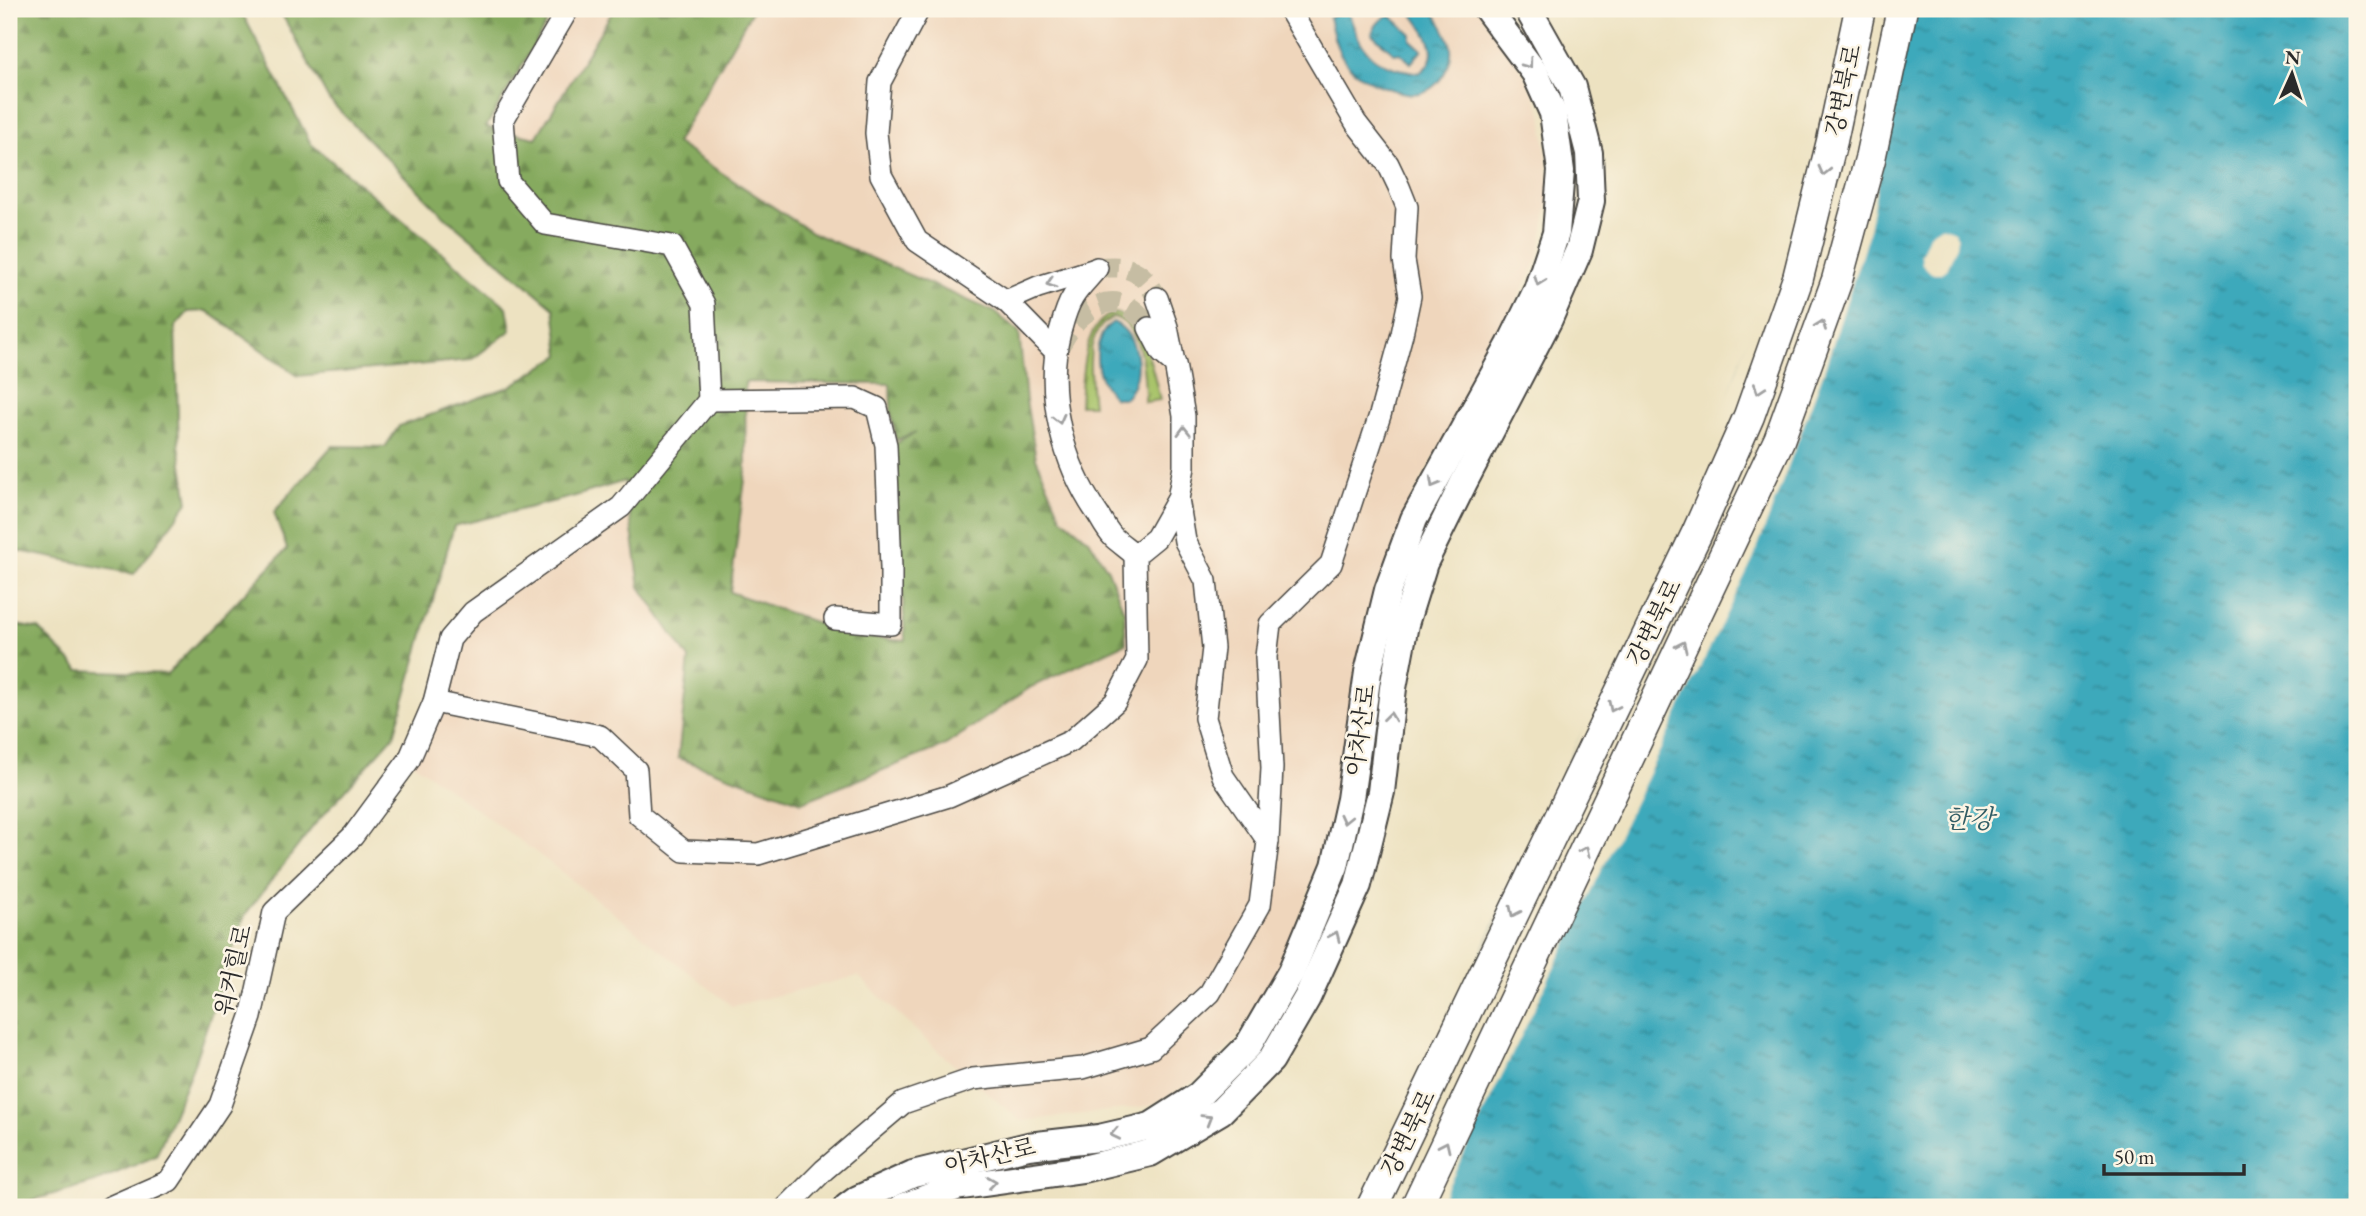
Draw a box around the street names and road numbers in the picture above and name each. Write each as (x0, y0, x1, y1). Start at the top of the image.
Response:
street label: 강변북로 (1818, 41, 1868, 139)
street label: 강변북로 (1620, 574, 1688, 670)
street label: 아차산로 (1338, 682, 1382, 778)
street label: 워커힐로 (207, 921, 259, 1019)
street label: 강변북로 (1374, 1085, 1442, 1181)
street label: 아차산로 (941, 1130, 1039, 1182)

